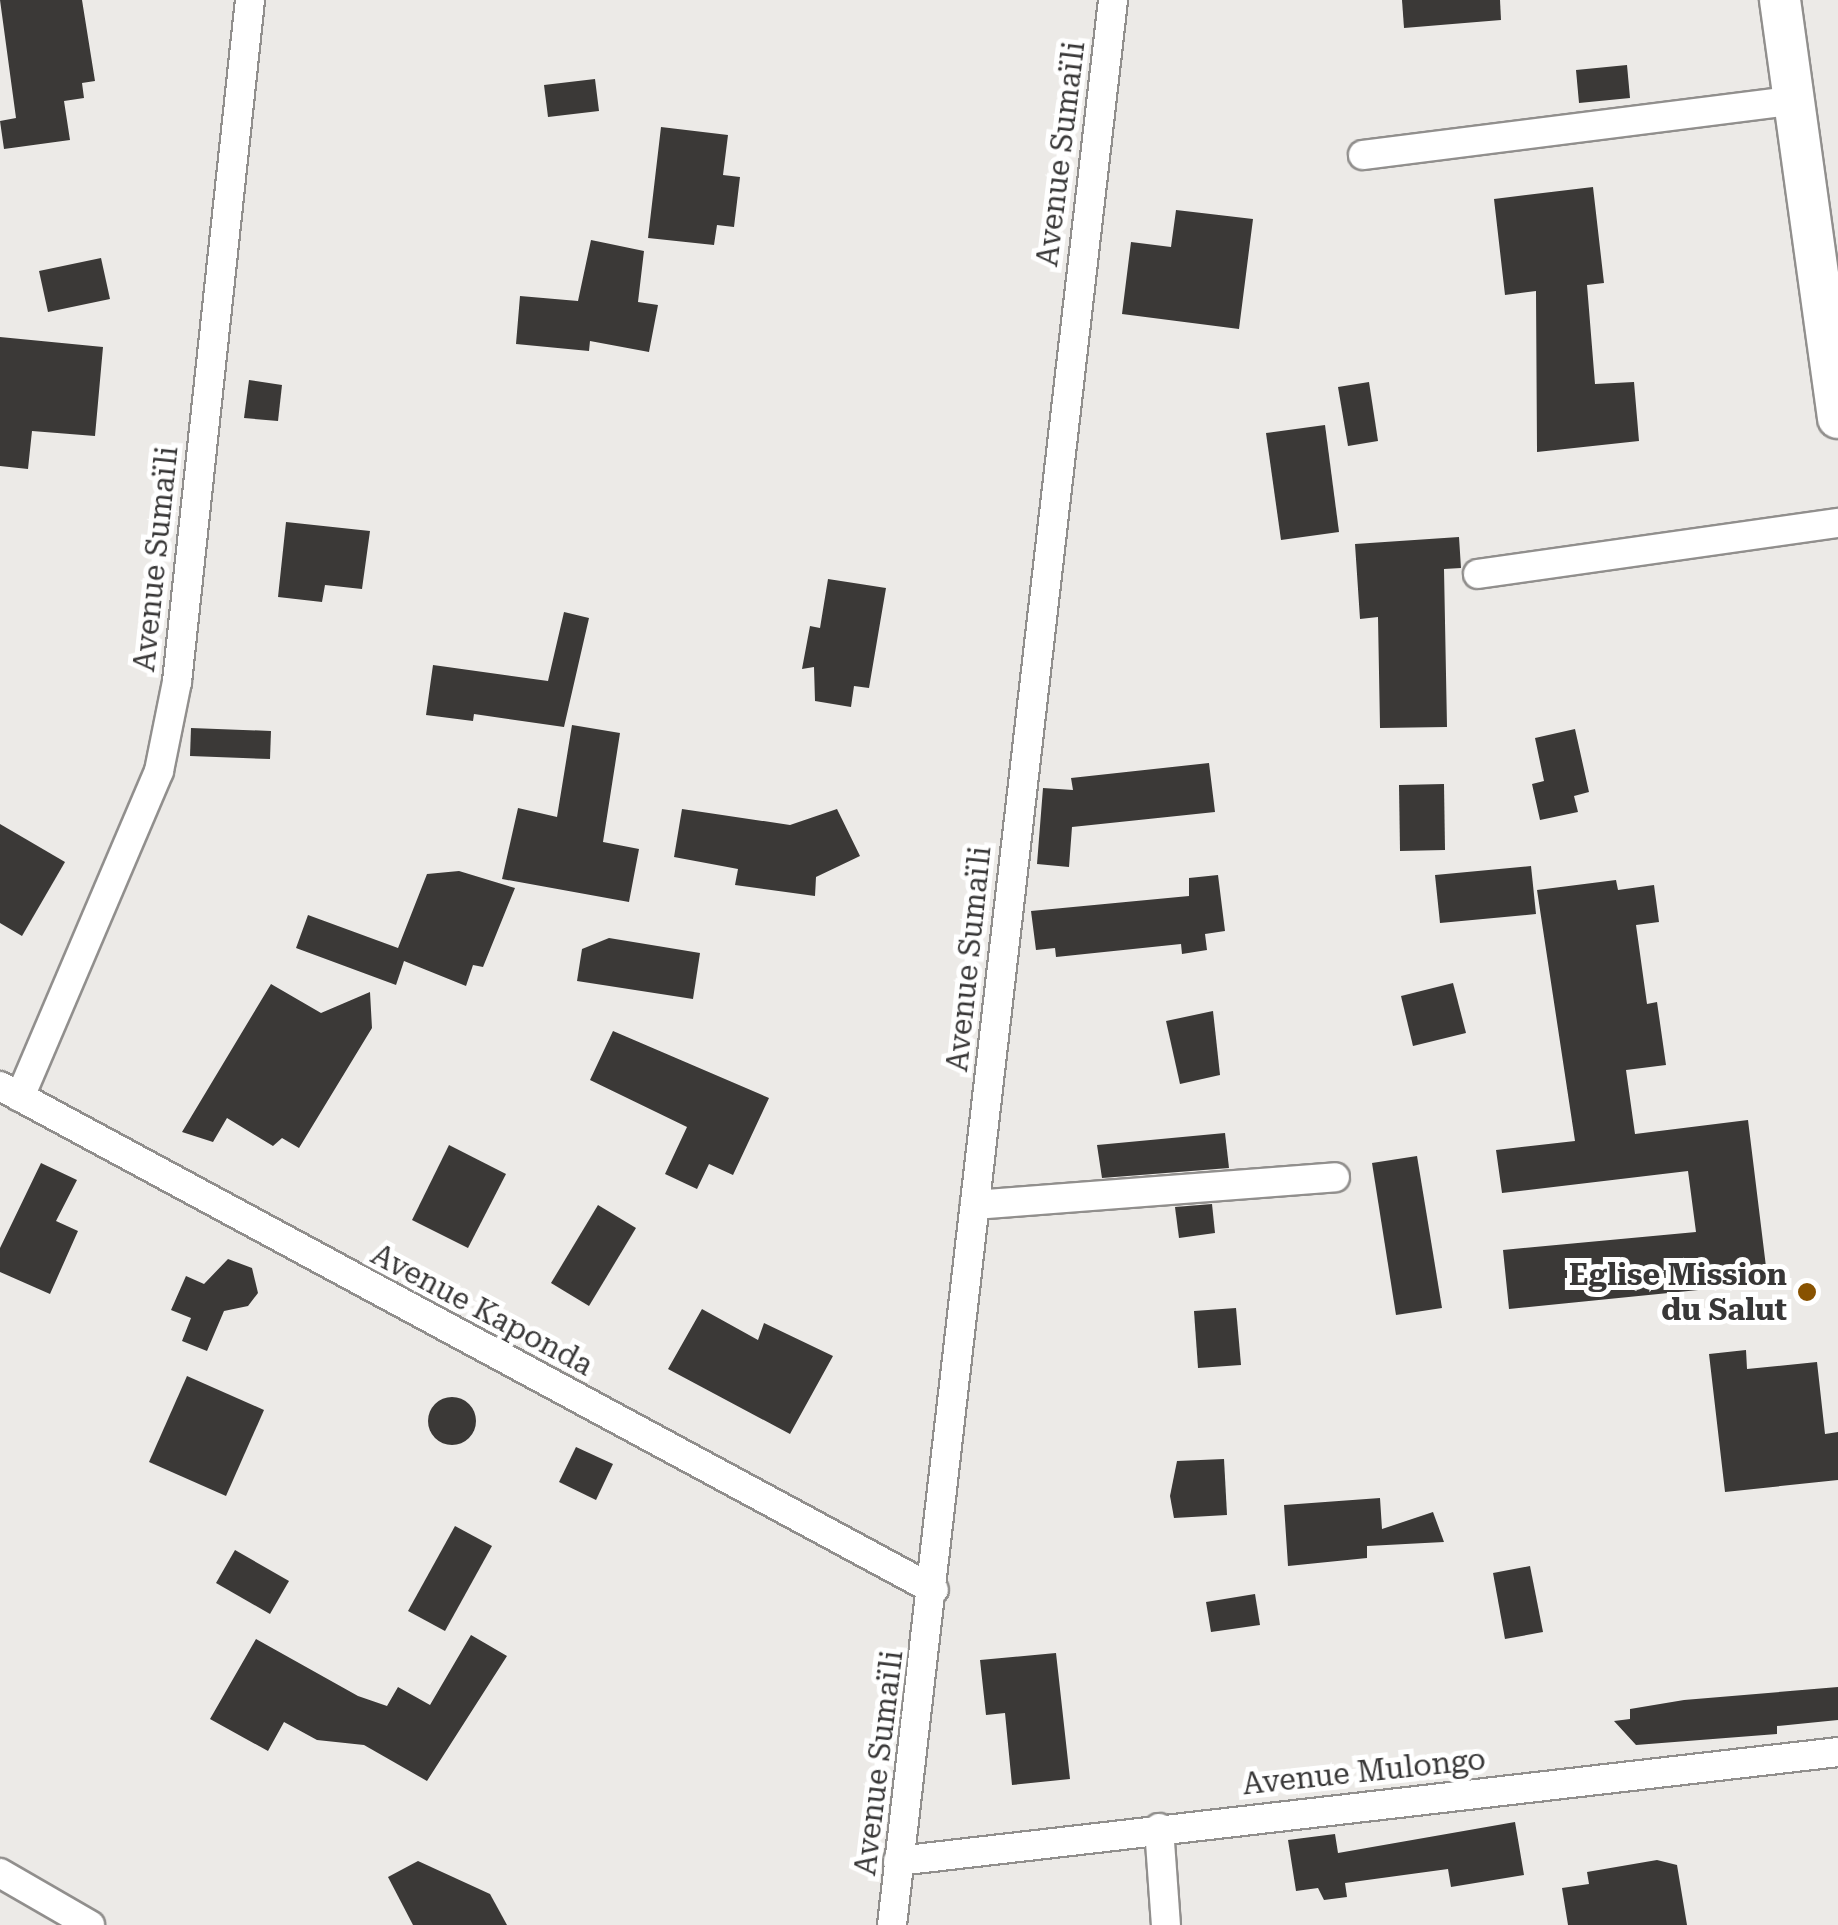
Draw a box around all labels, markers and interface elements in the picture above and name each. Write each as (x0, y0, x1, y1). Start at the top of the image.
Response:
street label: Avenue Sumaïli (1029, 40, 1093, 268)
street label: Avenue Sumaïli (126, 445, 186, 673)
street label: Avenue Sumaïli (939, 845, 999, 1073)
street label: Avenue Kaponda (365, 1236, 599, 1384)
place label: Eglise Mission du Salut (1569, 1257, 1787, 1328)
marker: Eglise Mission du Salut (1796, 1281, 1818, 1303)
street label: Avenue Sumaïli (847, 1649, 911, 1877)
street label: Avenue Mulongo (1241, 1741, 1487, 1803)

